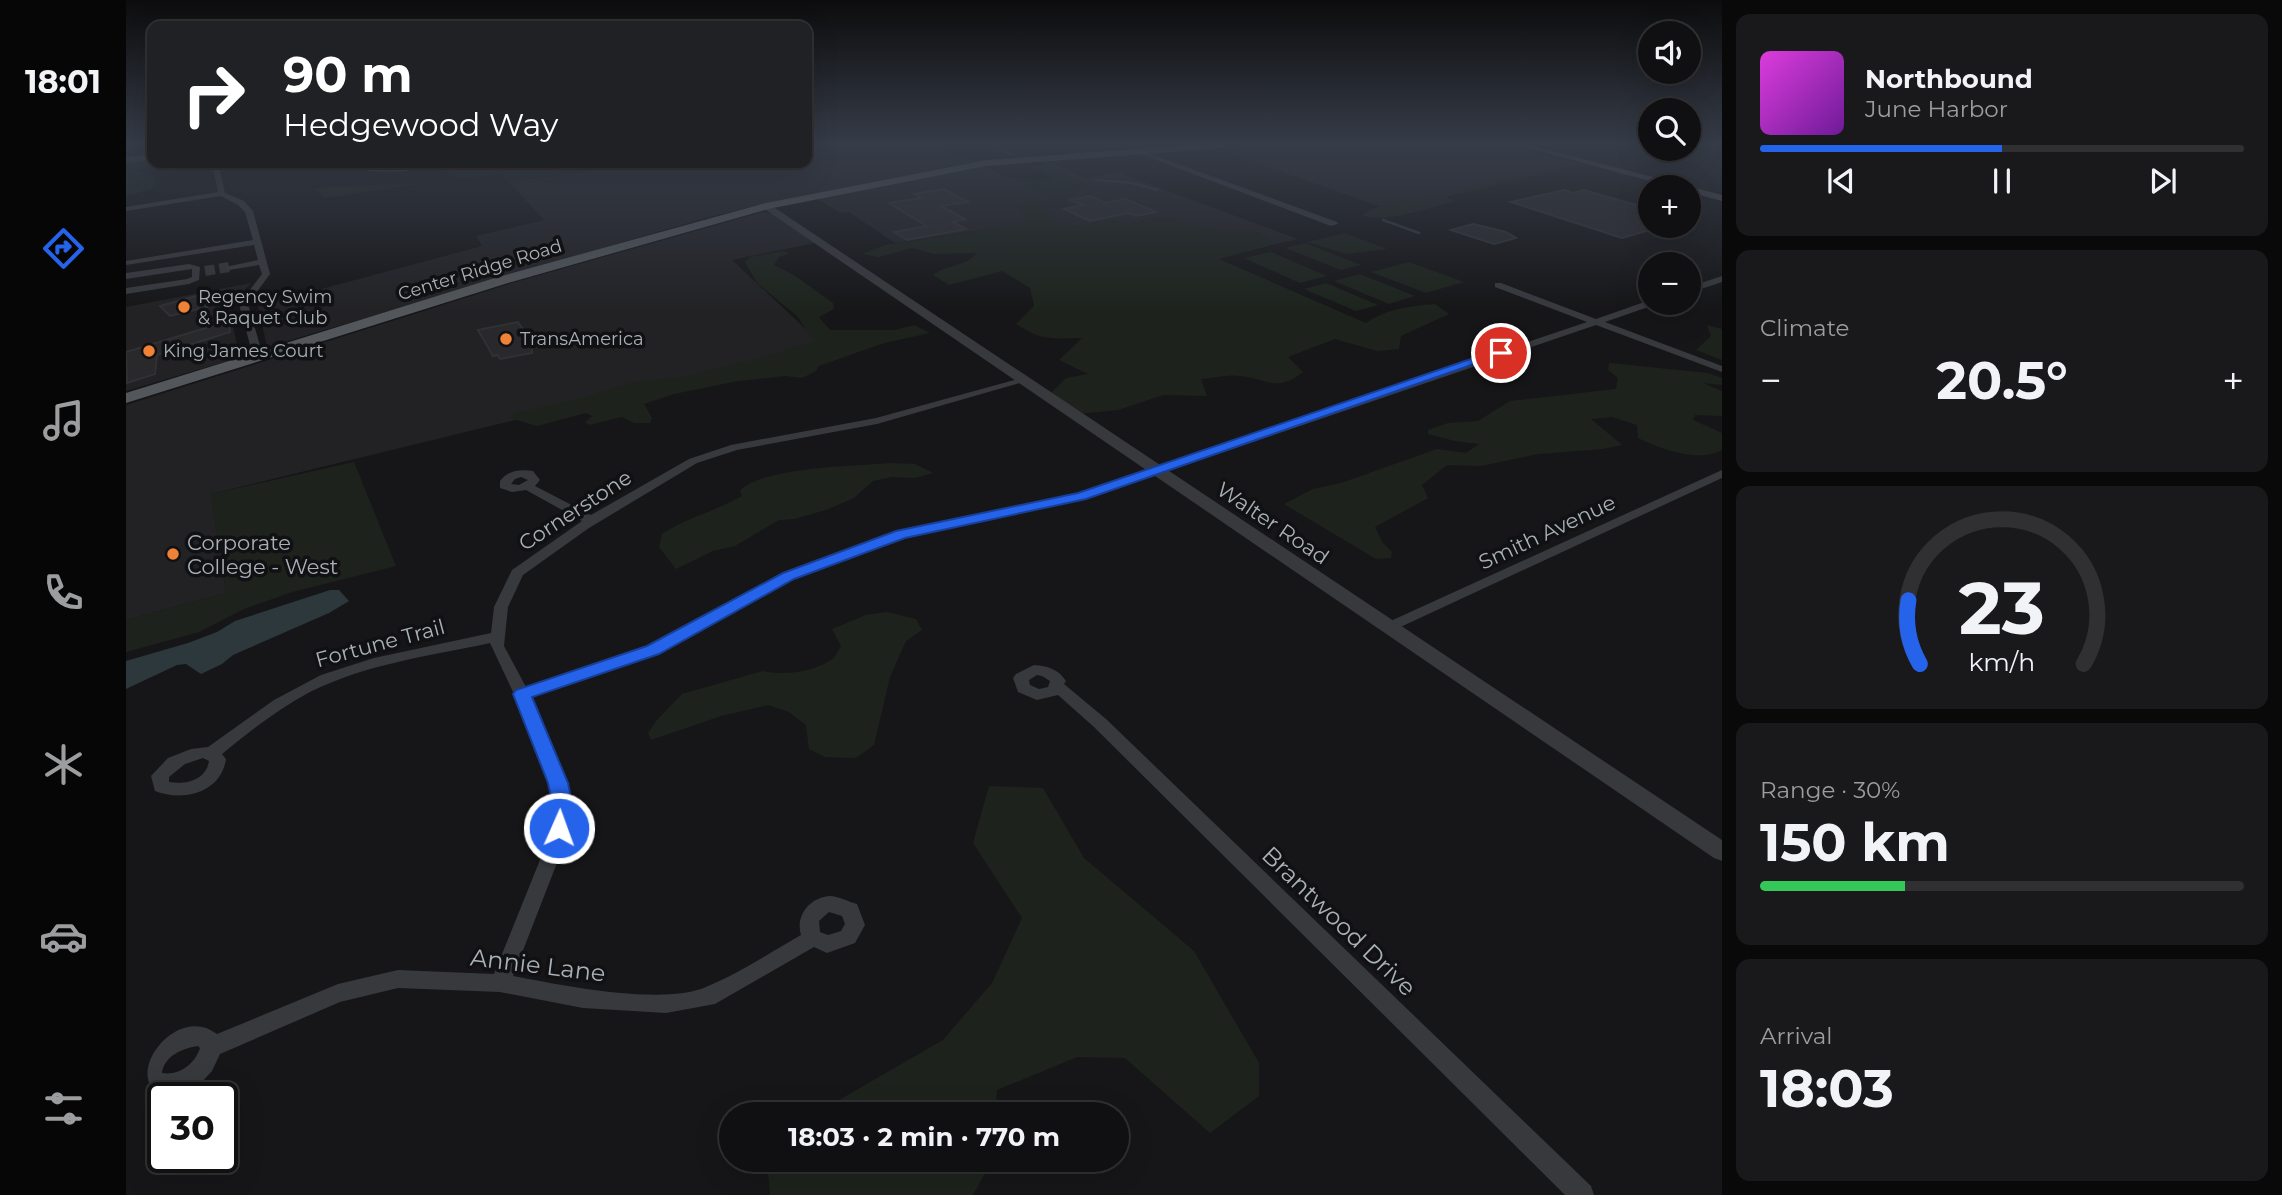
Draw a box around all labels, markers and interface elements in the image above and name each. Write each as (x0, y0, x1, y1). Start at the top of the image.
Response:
map controls (1638, 21, 1701, 315)
button: sound (1638, 21, 1701, 84)
text: 90 m (283, 45, 413, 104)
icon: right (168, 49, 259, 140)
text: 18:01 (25, 62, 101, 101)
text: Northbound (1865, 63, 2033, 95)
text: June Harbor (1865, 95, 2008, 123)
button: search (1638, 98, 1701, 161)
text: Hedgewood Way (283, 105, 558, 144)
icon: previous (1822, 162, 1860, 200)
icon: pause (1983, 162, 2021, 200)
icon: next (2144, 162, 2182, 200)
button: + (1638, 175, 1701, 238)
icon: directions (39, 224, 88, 273)
street label: Center Ridge Road (395, 235, 565, 305)
button: − (1638, 252, 1701, 315)
place label: Regency Swim & Raquet Club (198, 286, 332, 329)
marker: Regency Swim & Raquet Club (176, 299, 192, 315)
text: Climate (1760, 314, 1849, 342)
pin (1471, 323, 1531, 383)
place label: TransAmerica (520, 328, 644, 350)
marker: TransAmerica (498, 331, 514, 347)
icon: arrive (1482, 334, 1520, 372)
place label: King James Court (163, 340, 324, 362)
marker: King James Court (141, 343, 157, 359)
text: 20.5° (1936, 349, 2068, 412)
text: − (1760, 357, 1782, 404)
text: + (2222, 357, 2244, 404)
icon: music (39, 396, 88, 445)
street label: Cornerstone (514, 464, 636, 556)
street label: Walter Road (1212, 476, 1334, 570)
street label: Smith Avenue (1475, 489, 1619, 575)
place label: Corporate College - West (187, 530, 338, 579)
marker: Corporate College - West (165, 546, 181, 562)
text: 23 (1959, 564, 2045, 652)
icon: phone (39, 568, 88, 617)
street label: Fortune Trail (313, 614, 447, 672)
text: km/h (1969, 646, 2035, 676)
icon: climate (39, 740, 88, 789)
text: Range · 30% (1760, 776, 1900, 804)
position arrow (522, 791, 596, 865)
text: 150 km (1760, 811, 1950, 874)
street label: Brantwood Drive (1256, 840, 1422, 1002)
icon: car (39, 912, 88, 961)
street label: Annie Lane (469, 942, 607, 988)
text: Arrival (1760, 1022, 1833, 1050)
text: 18:03 (1760, 1057, 1894, 1120)
speed limit sign: 30 (147, 1082, 238, 1173)
icon: filters (39, 1084, 88, 1133)
text: 18:03 · 2 min · 770 m (788, 1121, 1060, 1153)

